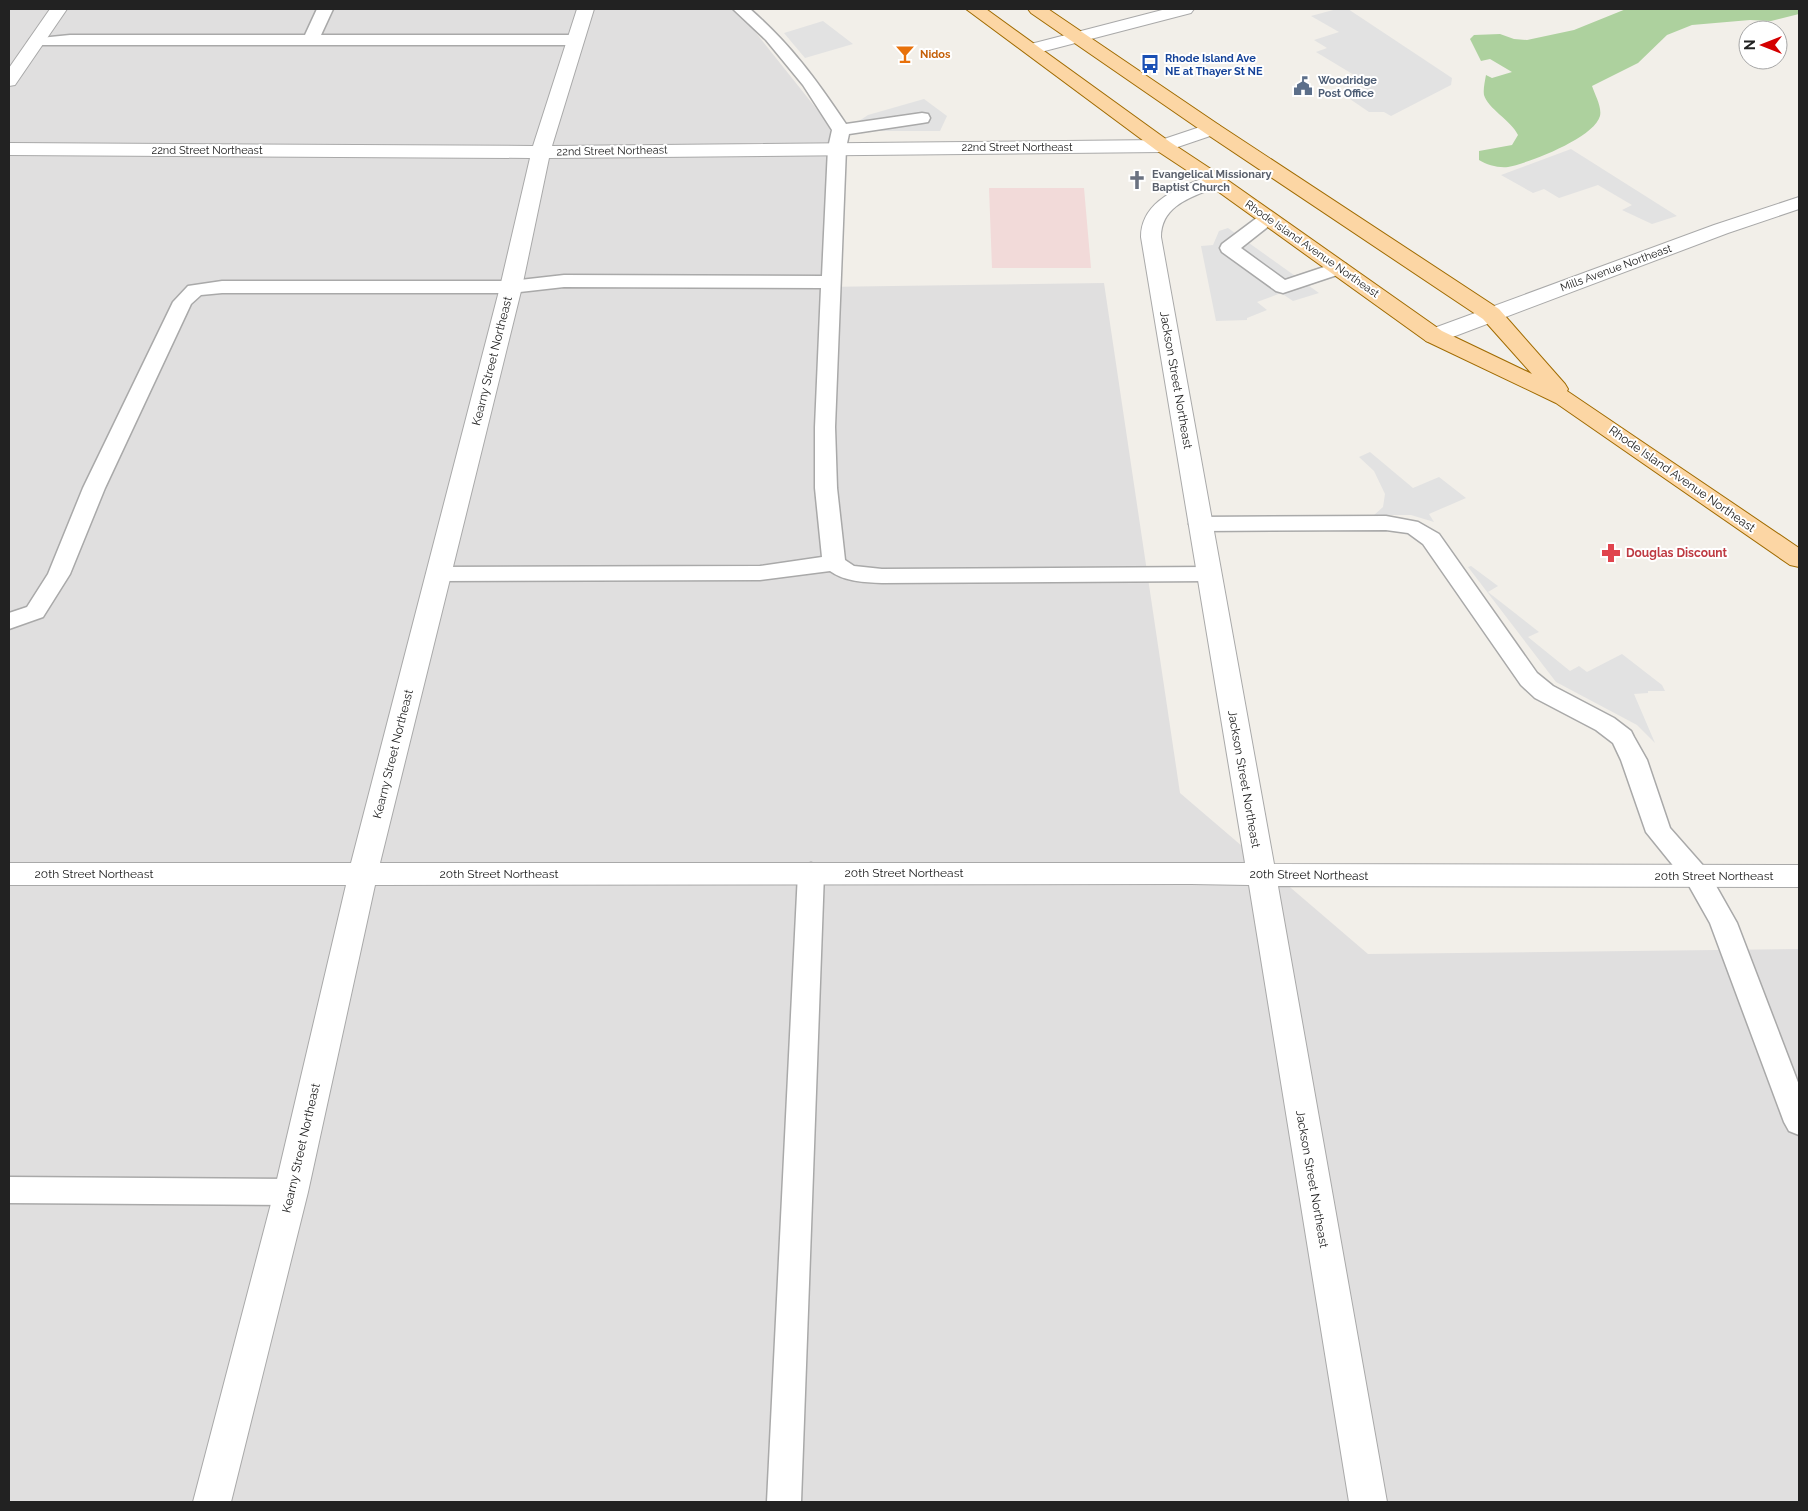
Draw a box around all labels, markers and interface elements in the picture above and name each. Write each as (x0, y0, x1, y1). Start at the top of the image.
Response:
north arrow (1738, 20, 1788, 70)
text: N (1742, 40, 1758, 50)
bar icon: Nidos (894, 43, 916, 65)
place label: Nidos (920, 48, 951, 61)
place label: Rhode Island Ave NE at Thayer St NE (1165, 52, 1263, 78)
bus stop icon: Rhode Island Ave NE at Thayer St NE (1139, 53, 1161, 75)
place label: Woodridge Post Office (1318, 74, 1377, 100)
public building icon: Woodridge Post Office (1292, 75, 1314, 97)
street label: 22nd Street Northeast (961, 141, 1073, 154)
street label: 22nd Street Northeast (151, 144, 263, 157)
street label: 22nd Street Northeast (556, 144, 668, 158)
place label: Evangelical Missionary Baptist Church (1152, 168, 1272, 194)
church icon: Evangelical Missionary Baptist Church (1126, 169, 1148, 191)
street label: Rhode Island Avenue Northeast (1242, 198, 1382, 301)
street label: Mills Avenue Northeast (1559, 242, 1674, 294)
street label: Kearny Street Northeast (469, 295, 515, 427)
street label: Jackson Street Northeast (1157, 310, 1195, 450)
street label: Rhode Island Avenue Northeast (1606, 423, 1758, 535)
pharmacy icon: Douglas Discount (1600, 542, 1622, 564)
place label: Douglas Discount (1626, 546, 1728, 560)
street label: Kearny Street Northeast (370, 688, 416, 820)
street label: Jackson Street Northeast (1225, 709, 1263, 849)
street label: 20th Street Northeast (845, 866, 963, 880)
street label: 20th Street Northeast (35, 867, 153, 881)
street label: 20th Street Northeast (440, 867, 558, 881)
street label: 20th Street Northeast (1249, 867, 1369, 883)
street label: 20th Street Northeast (1655, 869, 1773, 883)
street label: Kearny Street Northeast (279, 1082, 323, 1214)
street label: Jackson Street Northeast (1293, 1109, 1331, 1249)

